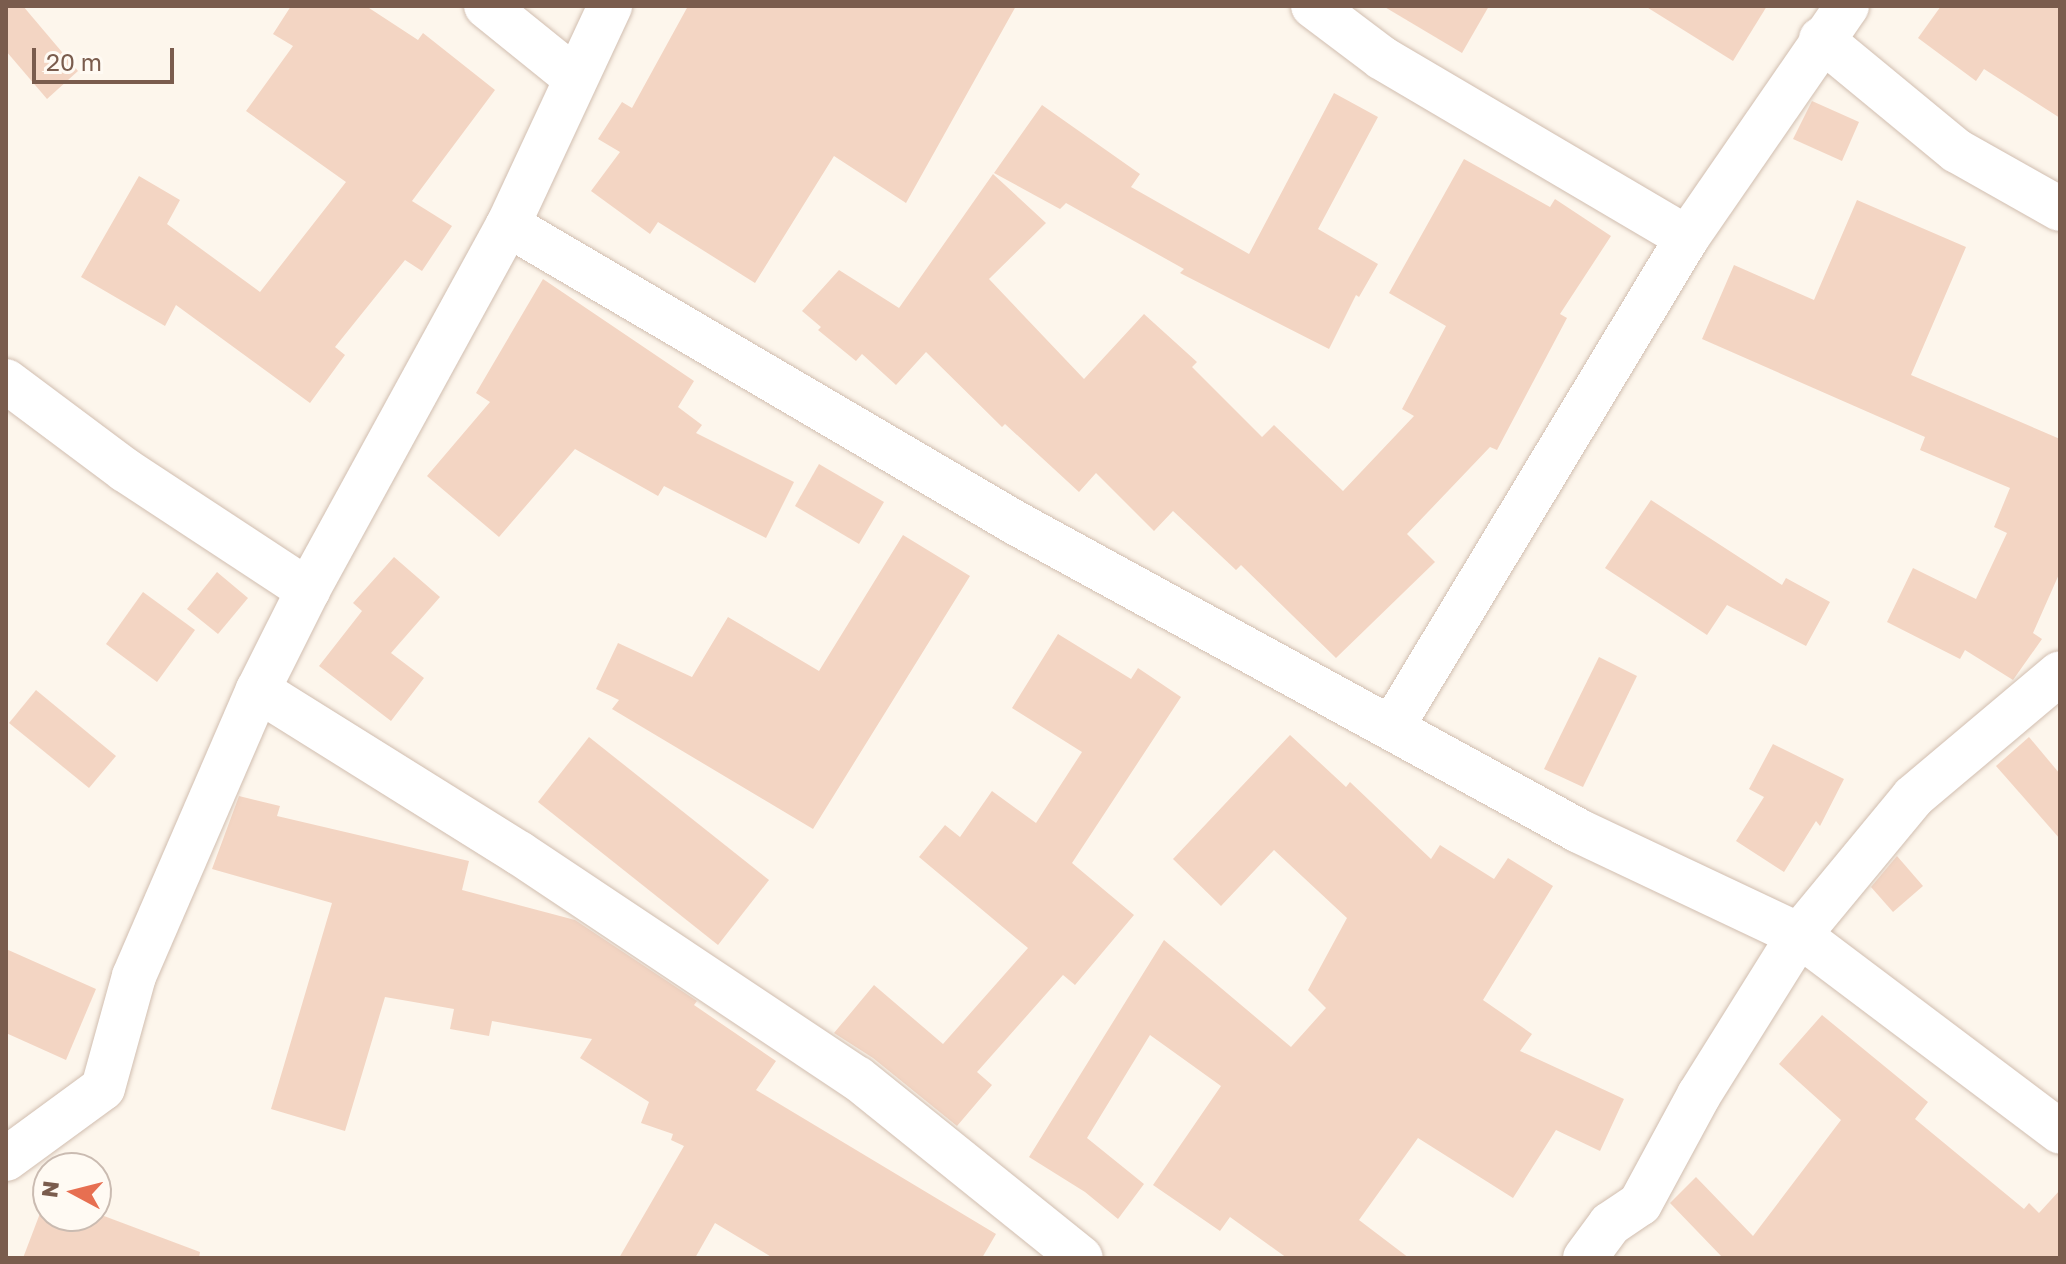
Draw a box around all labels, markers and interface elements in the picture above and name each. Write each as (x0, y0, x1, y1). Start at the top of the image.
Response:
scale bar (36, 32, 178, 82)
text: 20 m (46, 47, 102, 76)
north arrow (32, 1152, 112, 1232)
text: N (35, 1179, 64, 1199)

